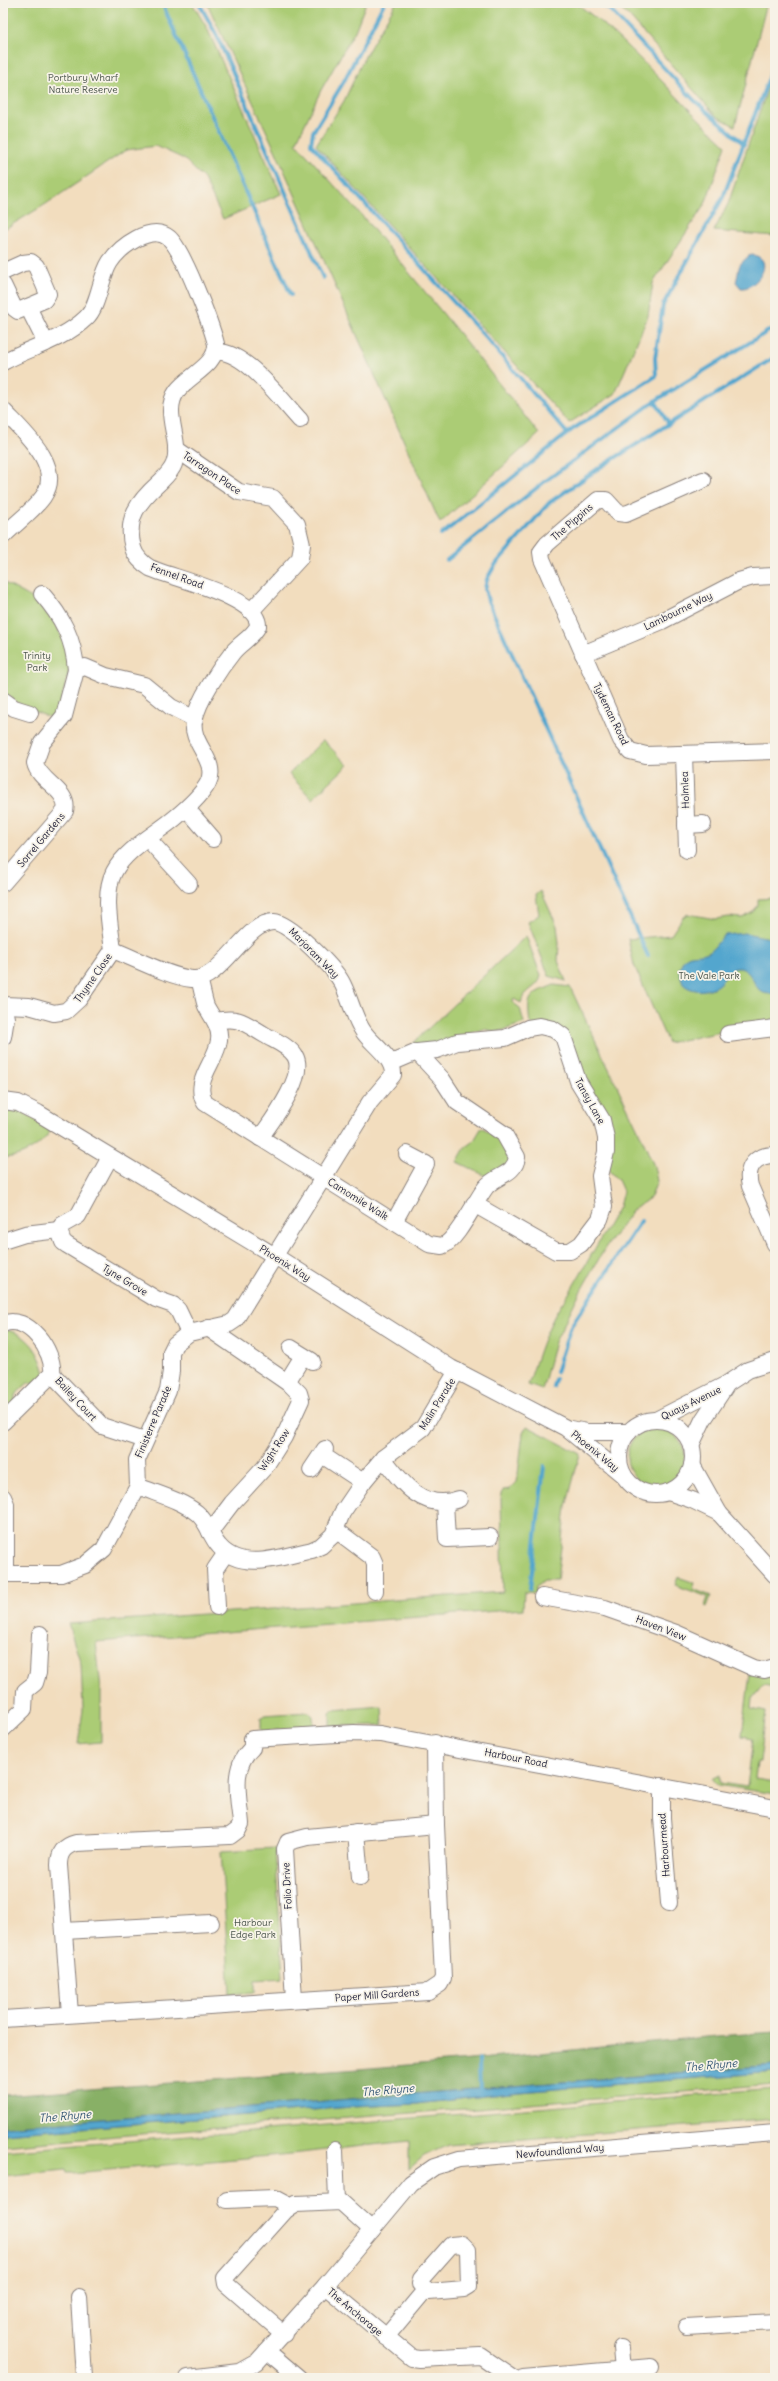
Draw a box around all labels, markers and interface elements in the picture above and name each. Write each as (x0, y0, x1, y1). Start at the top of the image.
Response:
park label: Portbury Wharf Nature Reserve (48, 71, 119, 96)
street label: Tarragon Place (180, 449, 244, 497)
street label: The Pippins (548, 500, 596, 544)
street label: Fennel Road (149, 560, 205, 592)
street label: Lambourne Way (642, 589, 714, 633)
park label: Trinity Park (23, 649, 51, 674)
street label: Tydeman Road (590, 681, 632, 747)
street label: Holmlea (678, 771, 692, 809)
street label: Sorrel Gardens (14, 810, 68, 870)
street label: Marjoram Way (286, 925, 342, 981)
street label: Thyme Close (71, 951, 115, 1005)
park label: The Vale Park (679, 969, 740, 982)
street label: Tansy Lane (572, 1076, 608, 1126)
street label: Camomile Walk (325, 1175, 391, 1223)
street label: Phoenix Way (257, 1242, 313, 1284)
street label: Tyne Grove (100, 1261, 150, 1299)
street label: Bailey Court (52, 1374, 100, 1424)
street label: Malin Parade (416, 1376, 458, 1432)
street label: Quays Avenue (659, 1383, 723, 1423)
street label: Finisterre Parade (132, 1384, 174, 1460)
street label: Wight Row (255, 1426, 293, 1474)
street label: Phoenix Way (568, 1428, 622, 1474)
street label: Haven View (634, 1612, 688, 1644)
street label: Harbour Road (483, 1746, 549, 1770)
street label: Harbourmead (655, 1813, 673, 1877)
street label: Folio Drive (279, 1862, 295, 1910)
park label: Harbour Edge Park (230, 1916, 276, 1941)
street label: Paper Mill Gardens (334, 1986, 420, 2004)
water label: The Rhyne (684, 2056, 739, 2074)
water label: The Rhyne (361, 2081, 416, 2099)
water label: The Rhyne (38, 2107, 93, 2125)
street label: Newfoundland Way (515, 2141, 605, 2161)
street label: The Anchorage (325, 2285, 385, 2339)

